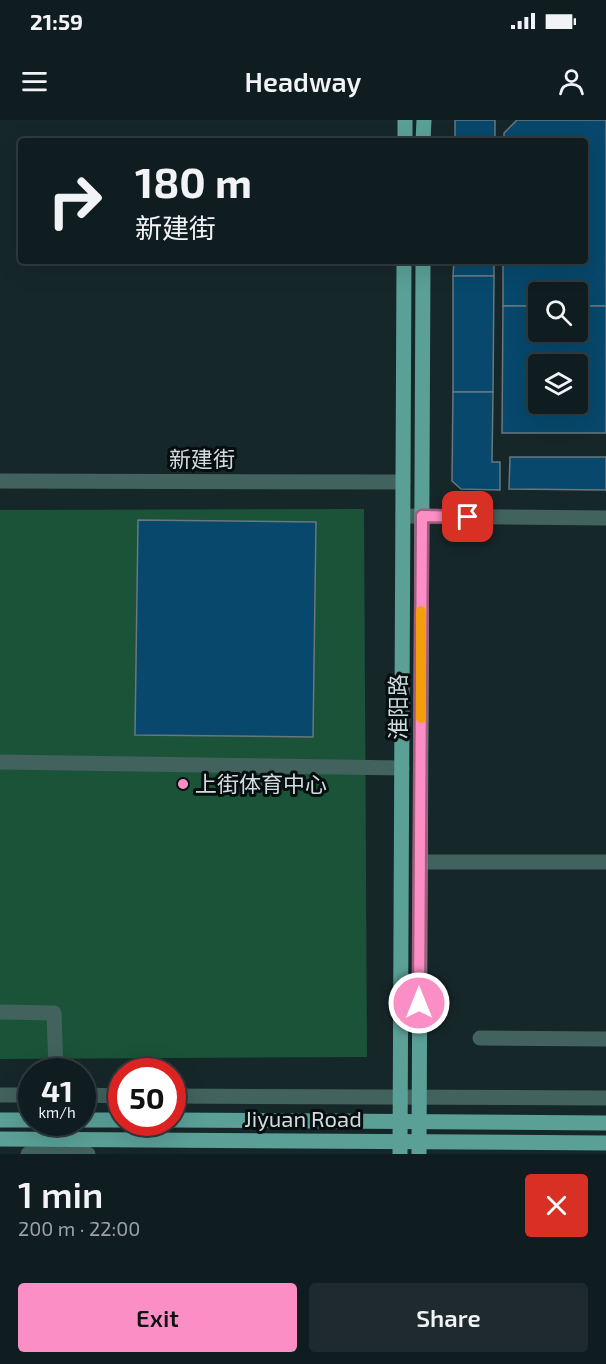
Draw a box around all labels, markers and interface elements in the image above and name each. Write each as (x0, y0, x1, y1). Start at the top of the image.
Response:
text: 21:59 (30, 8, 83, 34)
icon: menu (18, 65, 51, 98)
text: Headway (245, 65, 361, 97)
icon: person (555, 65, 588, 98)
text: 180 m (135, 156, 252, 206)
icon: right (36, 162, 114, 240)
text: 新建街 (135, 211, 216, 243)
map controls (528, 282, 588, 414)
button: search (528, 282, 588, 342)
button: layers (528, 354, 588, 414)
street label: 新建街 (169, 445, 235, 471)
pin (442, 491, 493, 542)
icon: arrive (451, 500, 484, 533)
street label: 淮阳路 (384, 674, 410, 740)
place label: 上街体育中心 (195, 770, 327, 796)
marker: 上街体育中心 (176, 777, 190, 791)
position arrow (387, 971, 451, 1035)
speed limit sign: 50 (108, 1058, 186, 1136)
text: 41 (41, 1072, 73, 1108)
text: km/h (38, 1103, 76, 1121)
street label: Jiyuan Road (244, 1105, 362, 1131)
text: 1 min (18, 1172, 103, 1215)
button: close (525, 1174, 588, 1237)
text: 200 m · 22:00 (18, 1216, 140, 1240)
button: Exit (18, 1283, 297, 1352)
button: Share (309, 1283, 588, 1352)

